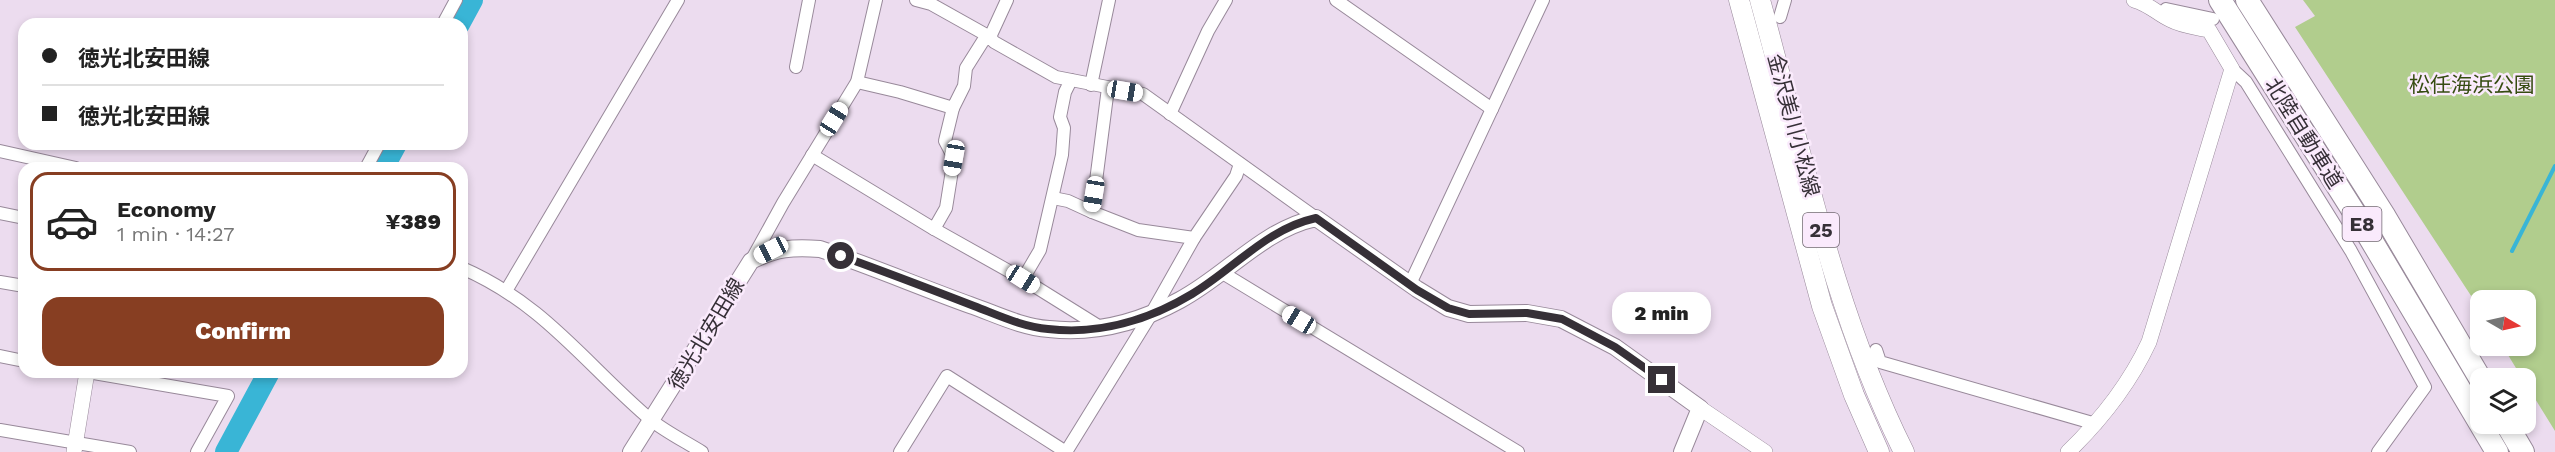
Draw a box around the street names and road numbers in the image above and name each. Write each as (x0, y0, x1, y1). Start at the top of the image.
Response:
street label: 金沢美川小松線 (1763, 51, 1825, 199)
street label: 北陸自動車道 (2260, 73, 2348, 193)
road number: E8 (2342, 207, 2382, 241)
road number: 25 (1803, 213, 1839, 247)
street label: 徳光北安田線 (663, 274, 749, 394)

